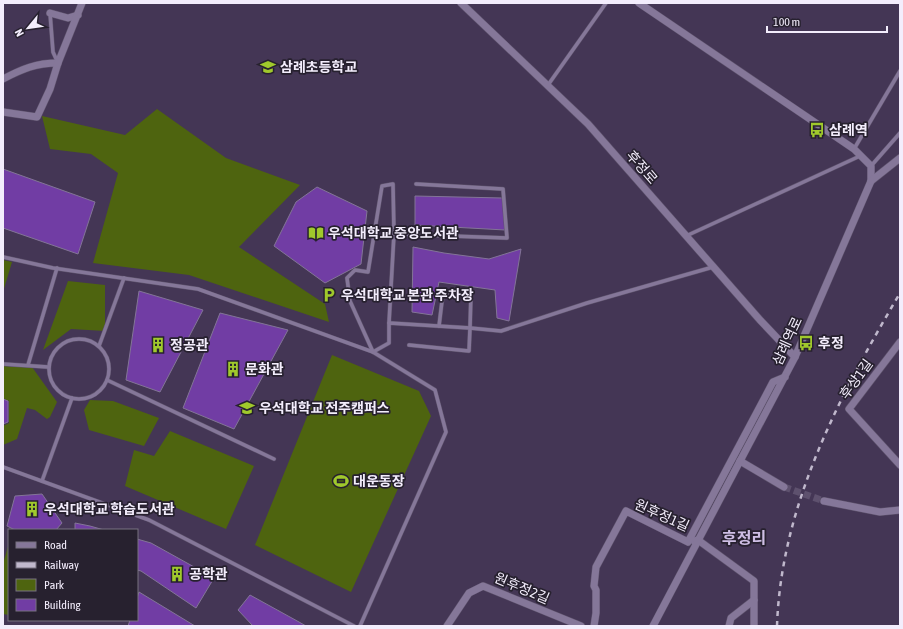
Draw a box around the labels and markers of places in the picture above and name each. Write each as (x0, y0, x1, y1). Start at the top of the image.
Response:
school or university icon: 삼례초등학교 (259, 58, 277, 76)
place label: 삼례초등학교 (280, 59, 357, 75)
bus stop icon: 삼례역 (808, 121, 826, 139)
place label: 삼례역 (829, 122, 868, 138)
library icon: 우석대학교 중앙도서관 (307, 224, 325, 242)
place label: 우석대학교 중앙도서관 (328, 225, 459, 241)
parking icon: 우석대학교 본관 주차장 (320, 286, 338, 304)
place label: 우석대학교 본관 주차장 (341, 287, 474, 303)
bus stop icon: 후정 (797, 334, 815, 352)
place label: 후정 (818, 335, 844, 351)
building icon: 정공관 (149, 336, 167, 354)
place label: 정공관 (170, 337, 209, 353)
building icon: 문화관 (224, 360, 242, 378)
place label: 문화관 (245, 361, 284, 377)
school or university icon: 우석대학교 전주캠퍼스 (238, 399, 256, 417)
place label: 우석대학교 전주캠퍼스 (259, 400, 390, 416)
sports icon: 대운동장 (332, 472, 350, 490)
place label: 대운동장 (353, 473, 405, 489)
building icon: 우석대학교 학습도서관 (23, 500, 41, 518)
place label: 우석대학교 학습도서관 (44, 501, 175, 517)
building icon: 공학관 (168, 565, 186, 583)
place label: 공학관 (189, 566, 228, 582)

